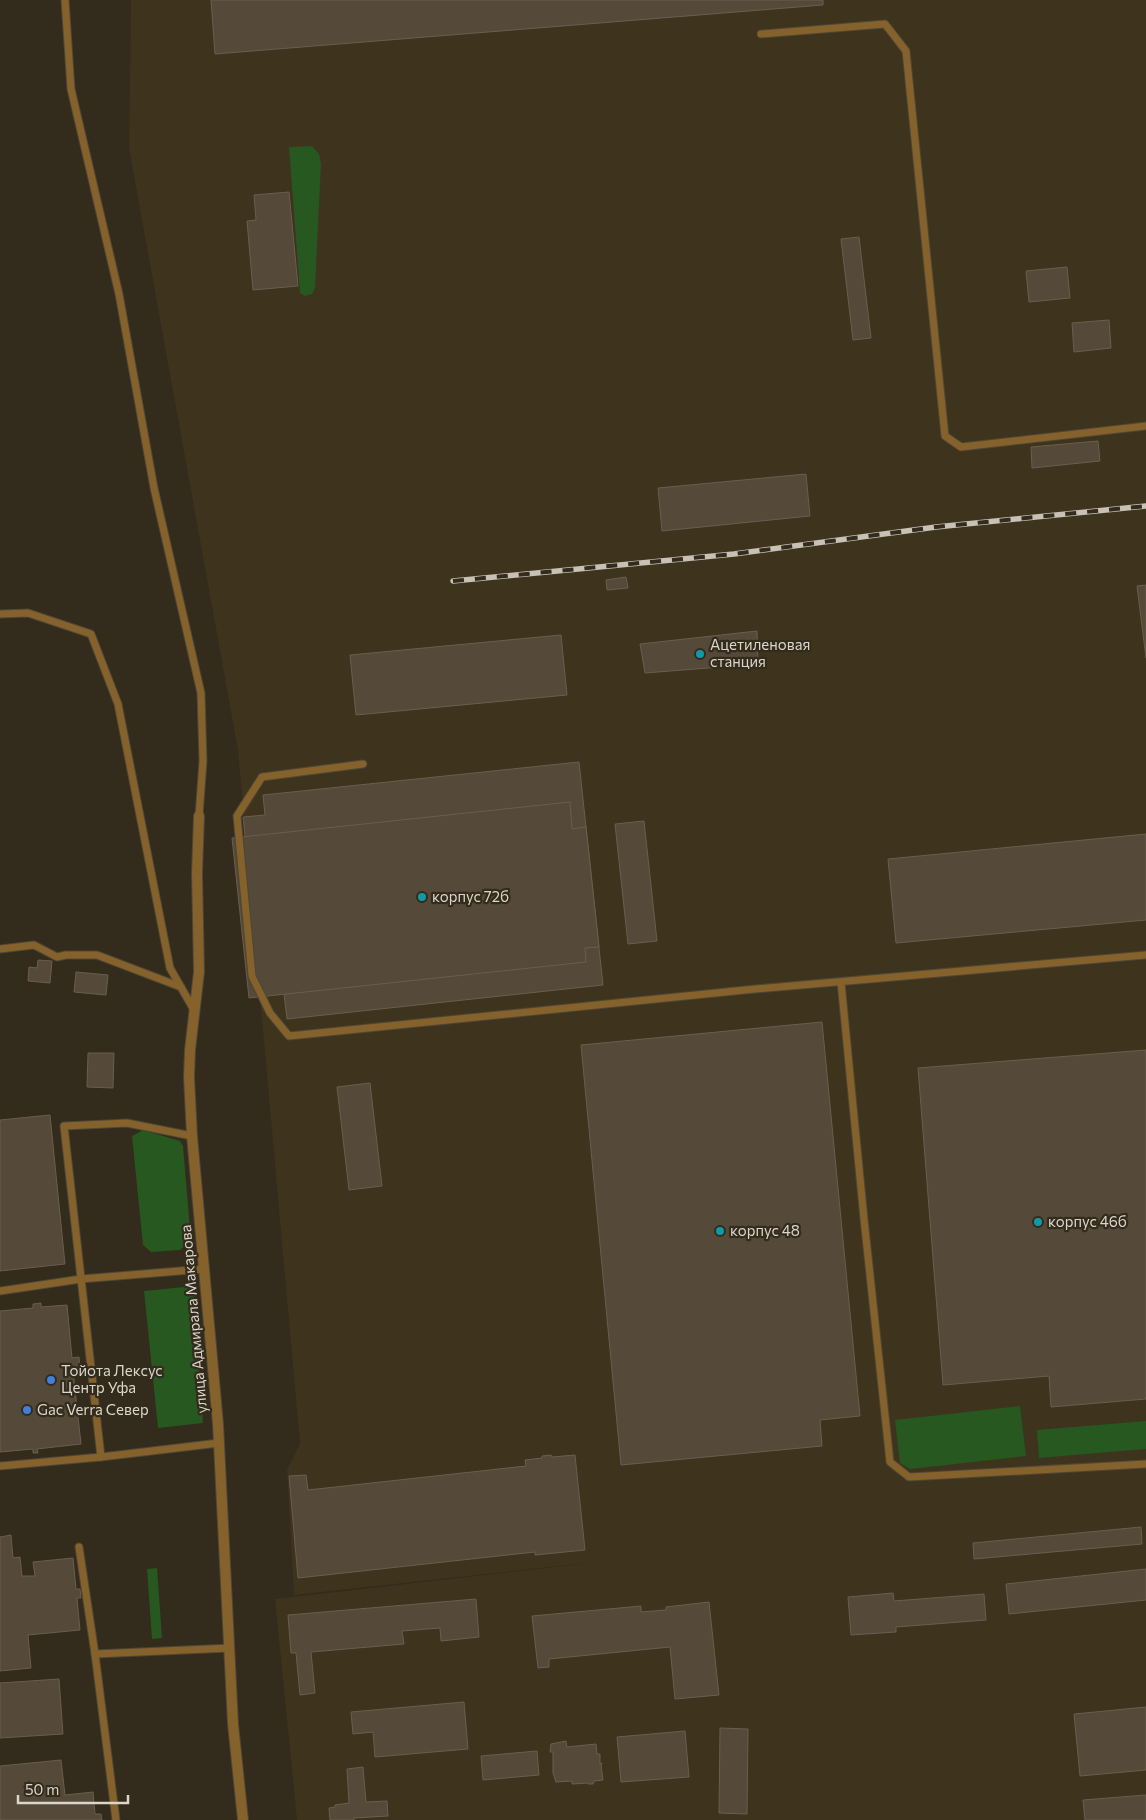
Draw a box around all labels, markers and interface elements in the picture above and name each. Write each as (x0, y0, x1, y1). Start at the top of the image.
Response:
place label: Ацетиленовая станция (710, 635, 810, 670)
marker: Ацетиленовая станция (694, 648, 706, 660)
place label: корпус 72б (432, 887, 509, 905)
marker: корпус 72б (416, 891, 428, 903)
place label: корпус 46б (1048, 1212, 1127, 1230)
marker: корпус 46б (1032, 1216, 1044, 1228)
place label: корпус 48 (730, 1221, 800, 1239)
street label: улица Адмирала Макарова (176, 1224, 210, 1414)
marker: корпус 48 (714, 1225, 726, 1237)
place label: Тойота Лексус Центр Уфа (61, 1361, 163, 1396)
marker: Тойота Лексус Центр Уфа (45, 1374, 57, 1386)
place label: Gac Verra Север (37, 1400, 149, 1418)
marker: Gac Verra Север (21, 1404, 33, 1416)
scale bar (18, 1772, 128, 1804)
text: 50 m (25, 1780, 59, 1798)

